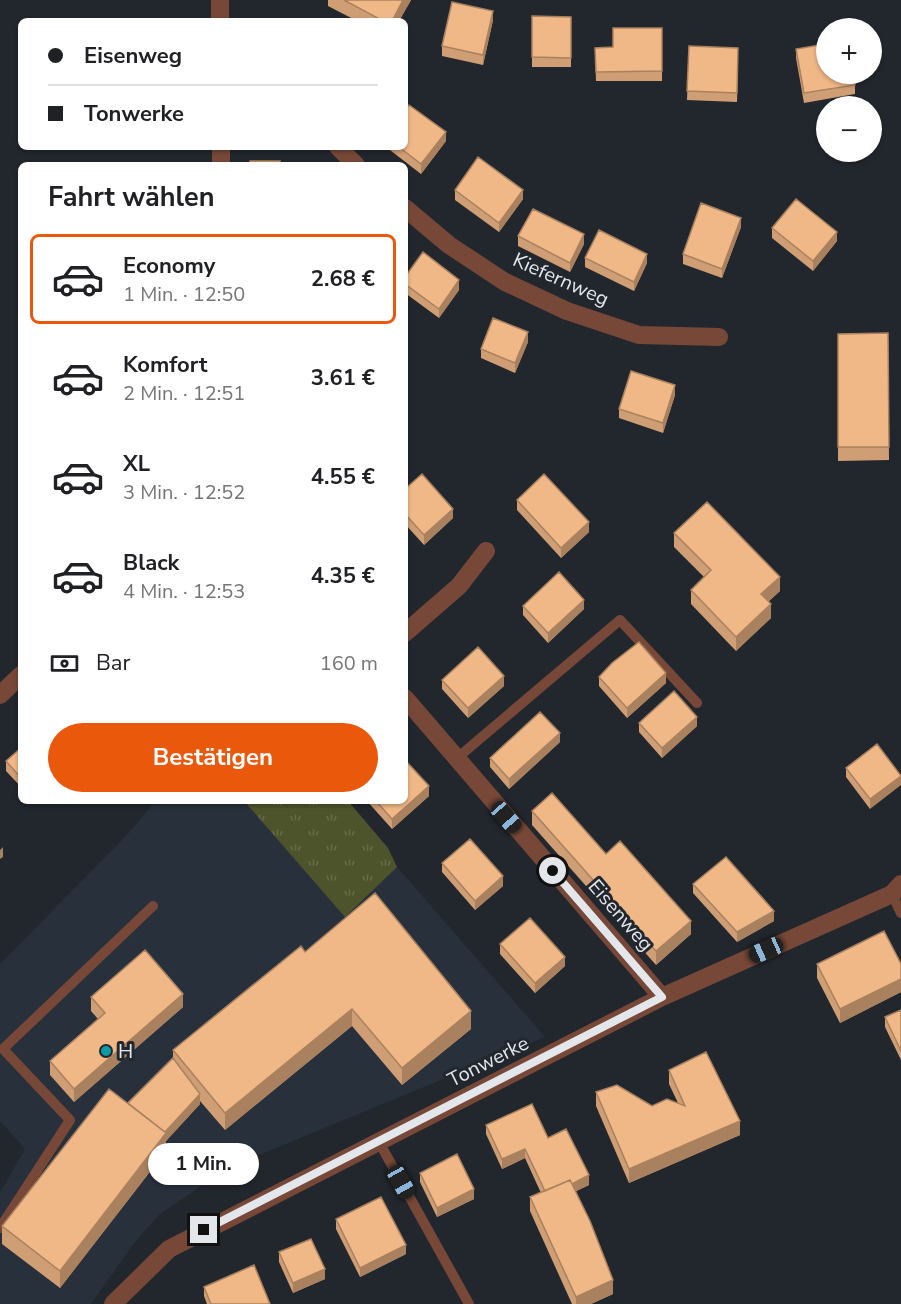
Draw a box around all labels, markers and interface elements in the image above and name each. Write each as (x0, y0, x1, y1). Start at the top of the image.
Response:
map controls (816, 18, 882, 162)
button: + (816, 18, 882, 84)
text: Eisenweg (84, 41, 182, 71)
button: − (816, 96, 882, 162)
text: Tonwerke (84, 99, 184, 129)
text: Fahrt wählen (48, 179, 214, 216)
street label: Kiefernweg (509, 246, 613, 313)
text: Economy (123, 251, 215, 281)
icon: car (51, 252, 105, 306)
text: 2.68 € (311, 264, 375, 294)
text: 1 Min. · 12:50 (123, 281, 245, 308)
text: Komfort (123, 350, 207, 380)
icon: car (51, 351, 105, 405)
text: 3.61 € (311, 363, 375, 393)
text: 2 Min. · 12:51 (123, 380, 245, 407)
text: XL (123, 449, 150, 479)
icon: car (51, 450, 105, 504)
text: 4.55 € (311, 462, 375, 492)
text: 3 Min. · 12:52 (123, 479, 245, 506)
text: Black (123, 548, 179, 578)
icon: car (51, 549, 105, 603)
text: 4.35 € (311, 561, 375, 591)
text: 4 Min. · 12:53 (123, 578, 245, 605)
icon: cash (48, 647, 81, 680)
text: Bar (96, 648, 130, 678)
text: 160 m (320, 650, 378, 677)
button: Bestätigen (48, 723, 378, 792)
car (487, 798, 525, 836)
route start (539, 857, 566, 884)
street label: Eisenweg (582, 874, 659, 957)
car (746, 934, 786, 966)
street label: Tonwerke (443, 1029, 533, 1093)
place label: H (118, 1038, 133, 1065)
marker: H (99, 1044, 113, 1058)
callout: 1 Min. (148, 1143, 260, 1185)
text: 1 Min. (175, 1150, 232, 1177)
car (384, 1162, 418, 1202)
route end (190, 1216, 217, 1243)

